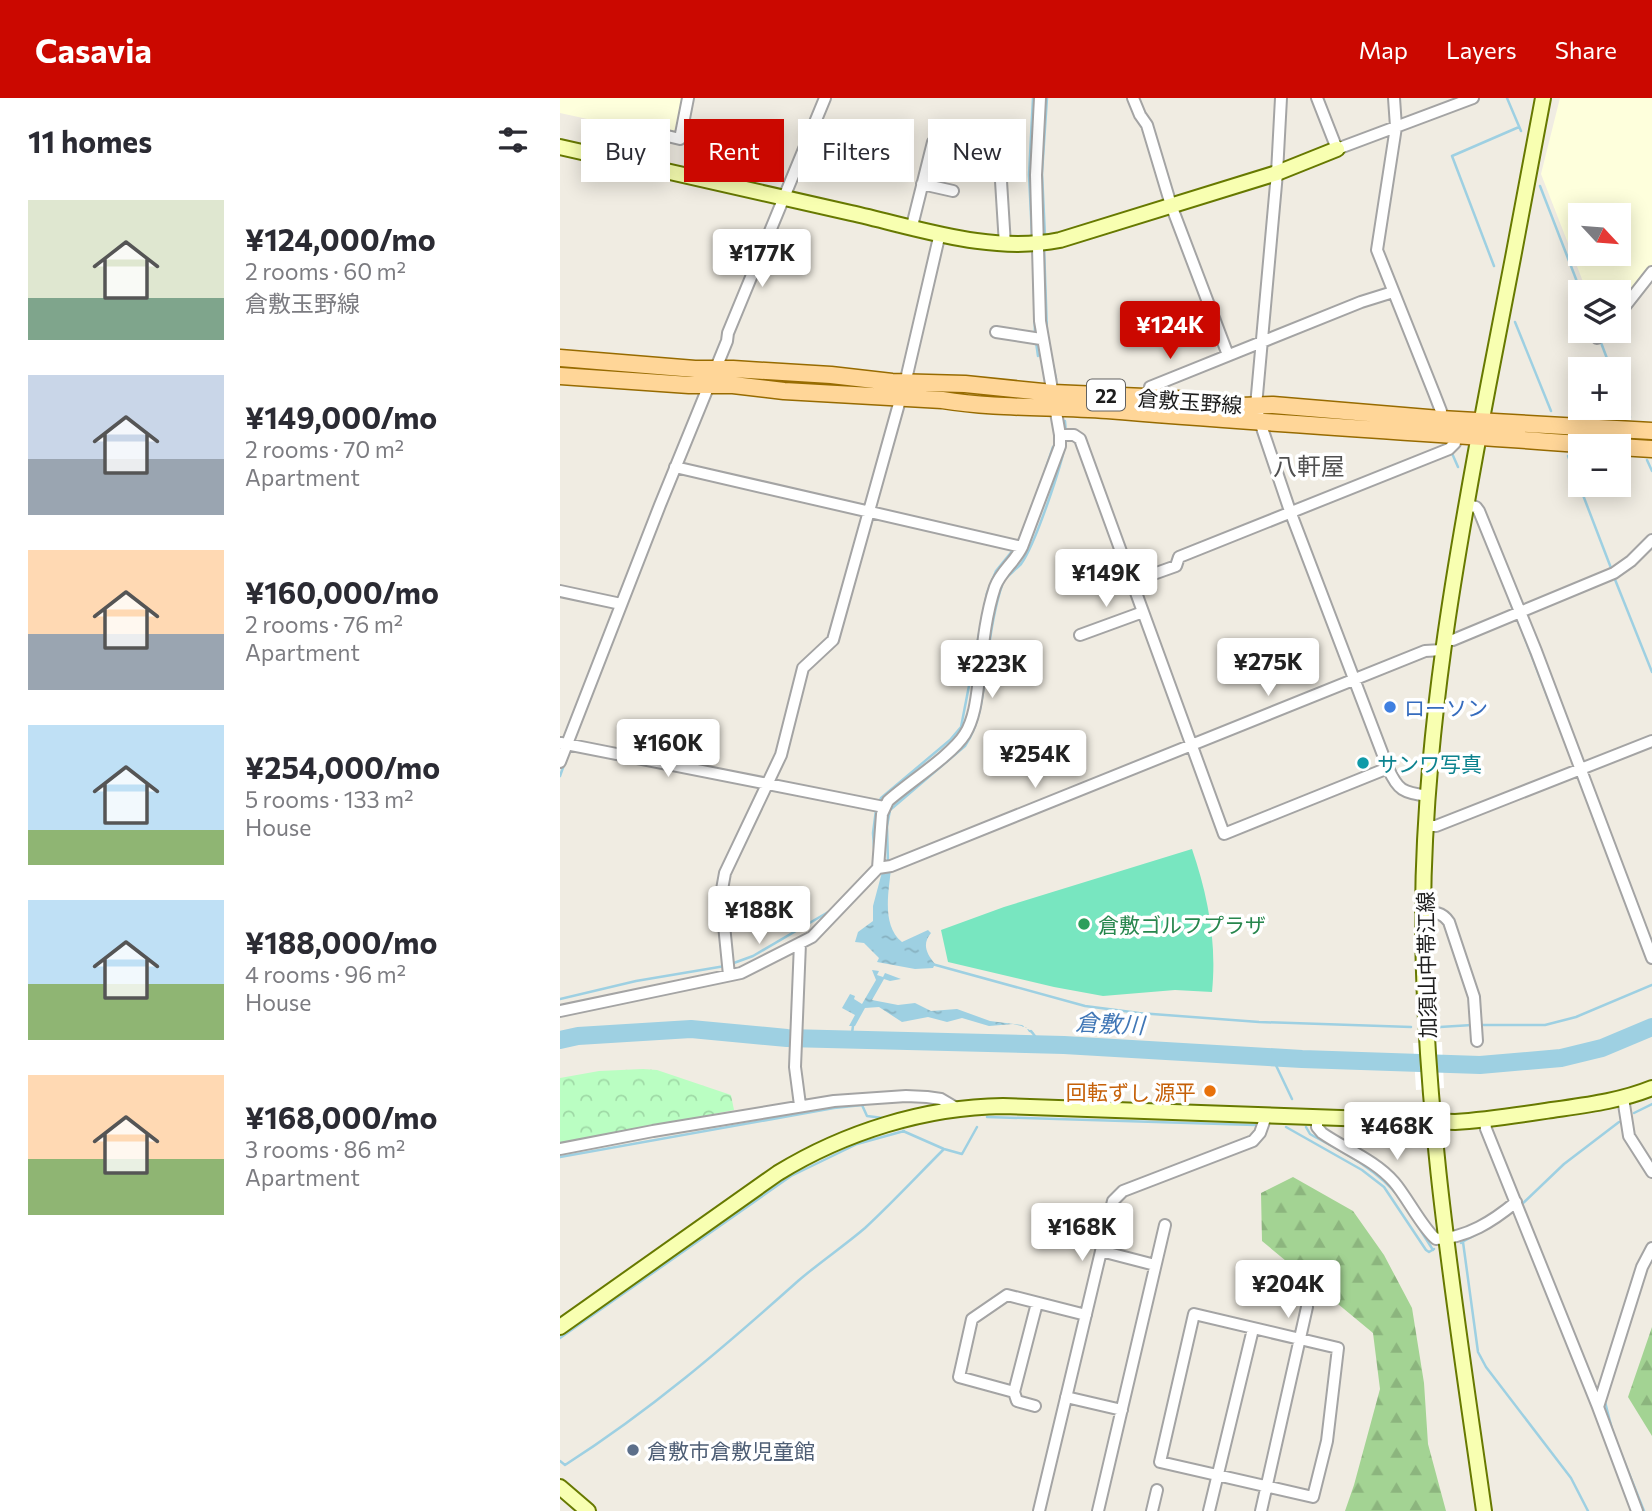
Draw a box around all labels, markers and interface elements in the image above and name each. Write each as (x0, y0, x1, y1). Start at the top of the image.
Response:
text: Casavia (35, 29, 152, 70)
text: Map (1359, 35, 1408, 64)
text: Layers (1446, 35, 1517, 64)
text: Share (1555, 35, 1617, 64)
chip: Buy (581, 119, 670, 182)
chip: Rent (684, 119, 784, 182)
chip: Filters (798, 119, 914, 182)
chip: New (928, 119, 1026, 182)
icon: filters (494, 121, 532, 159)
text: 11 homes (28, 122, 152, 159)
north arrow (1568, 203, 1631, 266)
map controls (1568, 203, 1631, 497)
text: ¥124,000/mo (245, 220, 436, 257)
icon: home (84, 228, 168, 312)
pin: ¥177K (713, 230, 811, 289)
text: ¥177K (729, 238, 795, 266)
text: 2 rooms · 60 m² (245, 257, 406, 285)
button: layers (1568, 280, 1631, 343)
text: 倉敷玉野線 (245, 289, 360, 317)
pin: ¥124K (1121, 302, 1219, 361)
text: ¥124K (1136, 310, 1204, 338)
button: + (1568, 357, 1631, 420)
road number: 22 (1087, 380, 1125, 410)
street label: 倉敷玉野線 (1137, 385, 1243, 417)
text: ¥149,000/mo (245, 398, 437, 435)
icon: home (84, 403, 168, 487)
button: − (1568, 434, 1631, 497)
text: 2 rooms · 70 m² (245, 435, 404, 463)
district label: 八軒屋 (1273, 451, 1345, 480)
text: Apartment (245, 463, 360, 491)
pin: ¥149K (1057, 550, 1155, 609)
text: ¥149K (1071, 558, 1141, 586)
text: ¥160,000/mo (245, 573, 439, 610)
icon: home (84, 578, 168, 662)
text: 2 rooms · 76 m² (245, 610, 403, 638)
text: Apartment (245, 638, 360, 666)
pin: ¥275K (1219, 638, 1317, 698)
pin: ¥223K (943, 640, 1041, 700)
text: ¥275K (1233, 647, 1303, 675)
text: ¥223K (957, 649, 1027, 677)
place label: ローソン (1404, 695, 1488, 720)
marker: ローソン (1382, 699, 1398, 715)
pin: ¥160K (619, 720, 717, 779)
text: ¥160K (633, 728, 703, 756)
pin: ¥254K (986, 730, 1084, 790)
text: ¥254K (999, 739, 1071, 767)
text: ¥254,000/mo (245, 748, 440, 785)
place label: サンワ写真 (1377, 751, 1482, 776)
icon: home (84, 753, 168, 837)
marker: サンワ写真 (1355, 755, 1371, 771)
text: 5 rooms · 133 m² (245, 785, 413, 813)
text: House (245, 813, 311, 841)
pin: ¥188K (710, 886, 808, 946)
street label: 加須山中帯江線 (1412, 891, 1440, 1039)
text: ¥188K (724, 895, 794, 923)
place label: 倉敷ゴルフプラザ (1098, 912, 1266, 937)
marker: 倉敷ゴルフプラザ (1076, 916, 1092, 932)
text: ¥188,000/mo (245, 923, 437, 960)
icon: home (84, 928, 168, 1012)
text: 4 rooms · 96 m² (245, 960, 406, 988)
text: House (245, 988, 311, 1016)
water label: 倉敷川 (1075, 1007, 1148, 1039)
place label: 回転ずし 源平 (1066, 1079, 1196, 1104)
marker: 回転ずし 源平 (1202, 1083, 1218, 1099)
text: ¥168,000/mo (245, 1098, 437, 1135)
pin: ¥468K (1348, 1102, 1446, 1162)
icon: home (84, 1103, 168, 1187)
text: ¥468K (1360, 1111, 1434, 1139)
text: 3 rooms · 86 m² (245, 1135, 405, 1163)
text: Apartment (245, 1163, 360, 1191)
pin: ¥168K (1033, 1204, 1131, 1263)
text: ¥168K (1047, 1212, 1117, 1240)
pin: ¥204K (1239, 1260, 1337, 1320)
text: ¥204K (1251, 1269, 1325, 1297)
place label: 倉敷市倉敷児童館 (647, 1438, 815, 1463)
marker: 倉敷市倉敷児童館 (625, 1442, 641, 1458)

